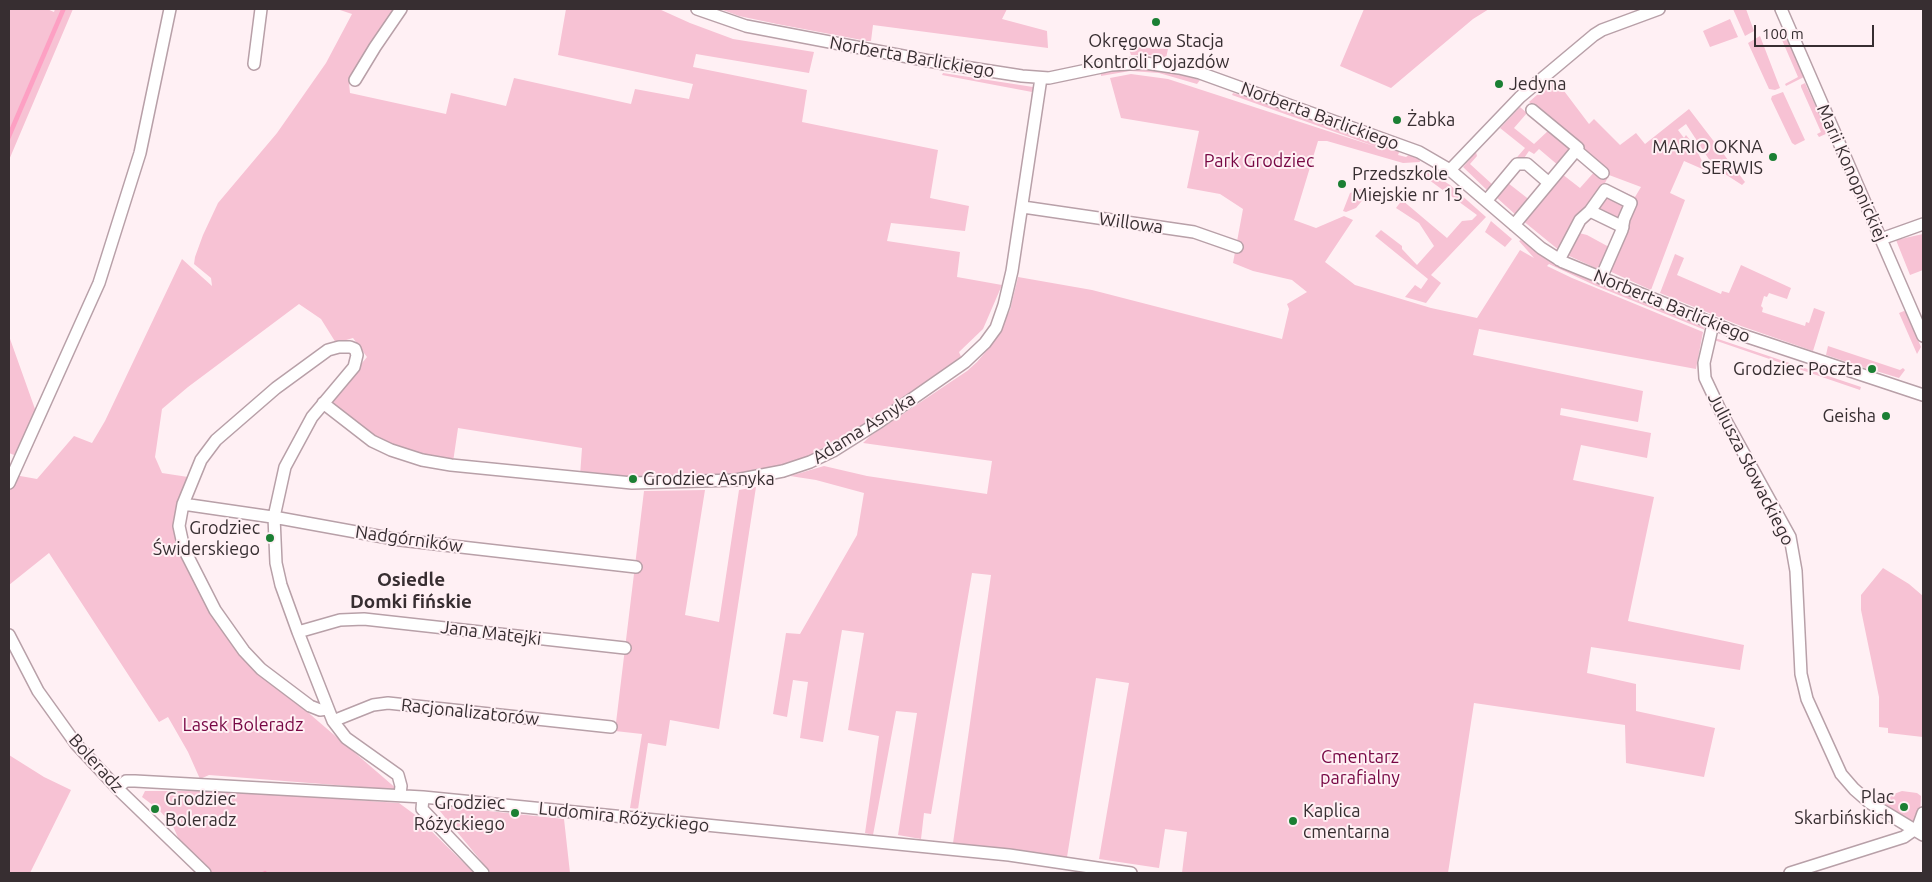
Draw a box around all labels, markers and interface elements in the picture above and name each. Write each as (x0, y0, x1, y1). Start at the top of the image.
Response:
scale bar (1757, 15, 1877, 47)
marker: Okręgowa Stacja Kontroli Pojazdów (1150, 16, 1162, 28)
text: 100 m (1762, 25, 1804, 42)
place label: Okręgowa Stacja Kontroli Pojazdów (1083, 30, 1229, 72)
street label: Norberta Barlickiego (828, 32, 996, 82)
place label: Jedyna (1509, 73, 1567, 95)
street label: Norberta Barlickiego (1238, 77, 1402, 155)
marker: Jedyna (1493, 78, 1505, 90)
street label: Marii Konopnickiej (1812, 101, 1892, 245)
place label: Żabka (1407, 109, 1455, 131)
marker: Żabka (1391, 114, 1403, 126)
place label: MARIO OKNA SERWIS (1652, 136, 1763, 178)
park label: Park Grodziec (1204, 150, 1314, 172)
marker: MARIO OKNA SERWIS (1767, 151, 1779, 163)
place label: Przedszkole Miejskie nr 15 (1352, 163, 1463, 205)
marker: Przedszkole Miejskie nr 15 (1336, 178, 1348, 190)
street label: Willowa (1098, 208, 1164, 238)
street label: Norberta Barlickiego (1590, 265, 1754, 347)
place label: Grodziec Poczta (1733, 358, 1862, 380)
marker: Grodziec Poczta (1866, 363, 1878, 375)
street label: Adama Asnyka (809, 388, 919, 468)
street label: Juliusza Słowackiego (1703, 389, 1799, 549)
place label: Geisha (1822, 405, 1876, 427)
marker: Geisha (1880, 410, 1892, 422)
place label: Grodziec Asnyka (643, 468, 775, 490)
marker: Grodziec Asnyka (627, 473, 639, 485)
place label: Grodziec Świderskiego (153, 517, 260, 560)
street label: Nadgórników (354, 521, 464, 557)
marker: Grodziec Świderskiego (264, 532, 276, 544)
district label: Osiedle Domki fińskie (350, 569, 472, 613)
street label: Jana Matejki (439, 616, 543, 650)
street label: Racjonalizatorów (400, 694, 540, 730)
park label: Lasek Boleradz (183, 714, 303, 736)
street label: Boleradz (64, 729, 128, 797)
park label: Cmentarz parafialny (1320, 746, 1400, 789)
place label: Plac Skarbińskich (1794, 786, 1894, 829)
place label: Grodziec Boleradz (165, 788, 236, 831)
place label: Grodziec Różyckiego (414, 792, 505, 834)
street label: Ludomira Różyckiego (537, 797, 711, 837)
place label: Kaplica cmentarna (1303, 800, 1390, 842)
marker: Plac Skarbińskich (1898, 801, 1910, 813)
marker: Grodziec Boleradz (149, 803, 161, 815)
marker: Grodziec Różyckiego (509, 807, 521, 819)
marker: Kaplica cmentarna (1287, 815, 1299, 827)

